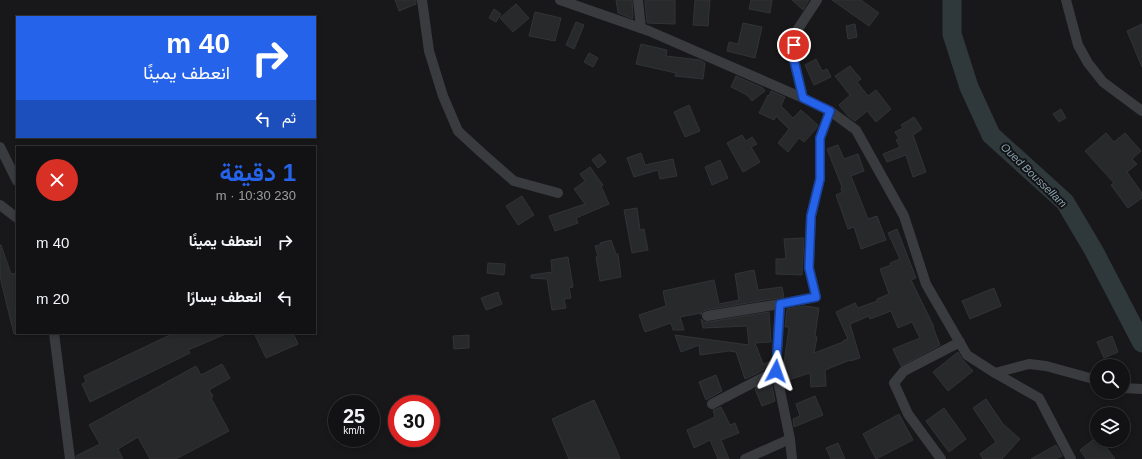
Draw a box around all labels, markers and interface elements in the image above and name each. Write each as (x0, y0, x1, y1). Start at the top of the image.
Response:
text: 40 m (166, 28, 230, 59)
pin (777, 28, 811, 62)
icon: right (244, 32, 296, 84)
icon: arrive (783, 34, 805, 56)
text: انعطف يمينًا (143, 63, 230, 83)
icon: left (252, 108, 274, 130)
text: ثم (282, 109, 296, 126)
water label: Oued Boussellam (999, 141, 1069, 209)
button: close (36, 159, 78, 201)
text: 1 دقيقة (219, 159, 296, 186)
text: 230 m · 10:30 (216, 188, 296, 203)
icon: right (274, 231, 296, 253)
text: انعطف يمينًا (189, 232, 262, 249)
text: 40 m (36, 234, 69, 251)
icon: left (274, 287, 296, 309)
text: انعطف يسارًا (187, 288, 262, 305)
text: 20 m (36, 290, 69, 307)
position arrow (755, 350, 797, 392)
map controls (1090, 359, 1130, 447)
button: search (1090, 359, 1130, 399)
speed limit sign: 30 (388, 395, 440, 447)
text: 25 (343, 405, 365, 427)
button: layers (1090, 407, 1130, 447)
text: km/h (343, 425, 365, 436)

